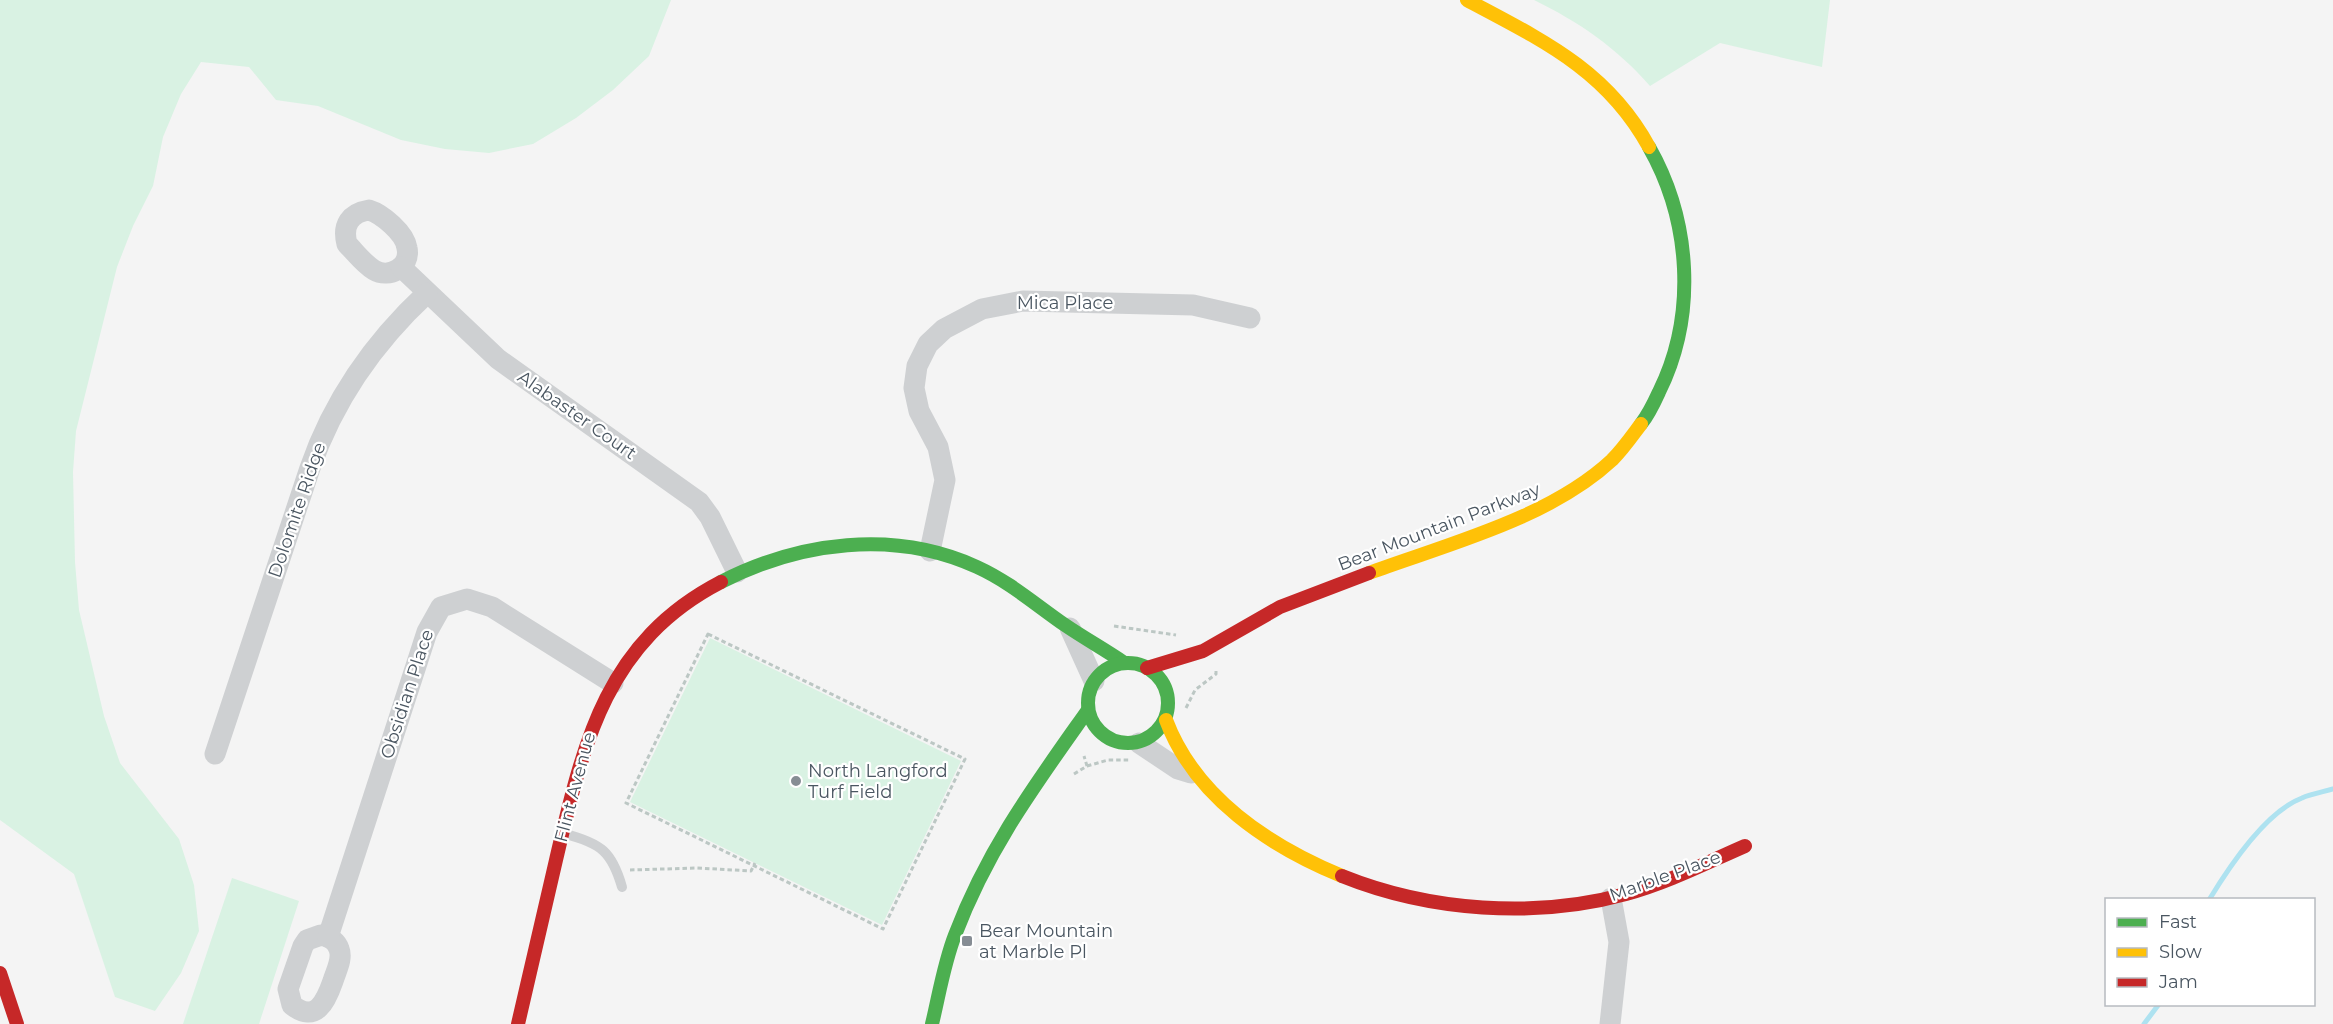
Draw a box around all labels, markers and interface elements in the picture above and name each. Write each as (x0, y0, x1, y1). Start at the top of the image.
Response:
street label: Mica Place (1017, 292, 1113, 314)
street label: Alabaster Court (513, 366, 641, 464)
street label: Dolomite Ridge (264, 439, 331, 581)
street label: Bear Mountain Parkway (1335, 478, 1543, 576)
street label: Obsidian Place (376, 626, 438, 761)
street label: Flint Avenue (550, 729, 600, 845)
place label: North Langford Turf Field (808, 760, 948, 803)
marker: North Langford Turf Field (789, 774, 803, 788)
street label: Marble Place (1606, 846, 1724, 906)
legend (2105, 898, 2315, 1006)
text: Fast (2159, 911, 2197, 933)
place label: Bear Mountain at Marble Pl (979, 920, 1113, 963)
marker: Bear Mountain at Marble Pl (960, 934, 974, 948)
text: Slow (2159, 941, 2202, 963)
text: Jam (2158, 971, 2198, 993)

